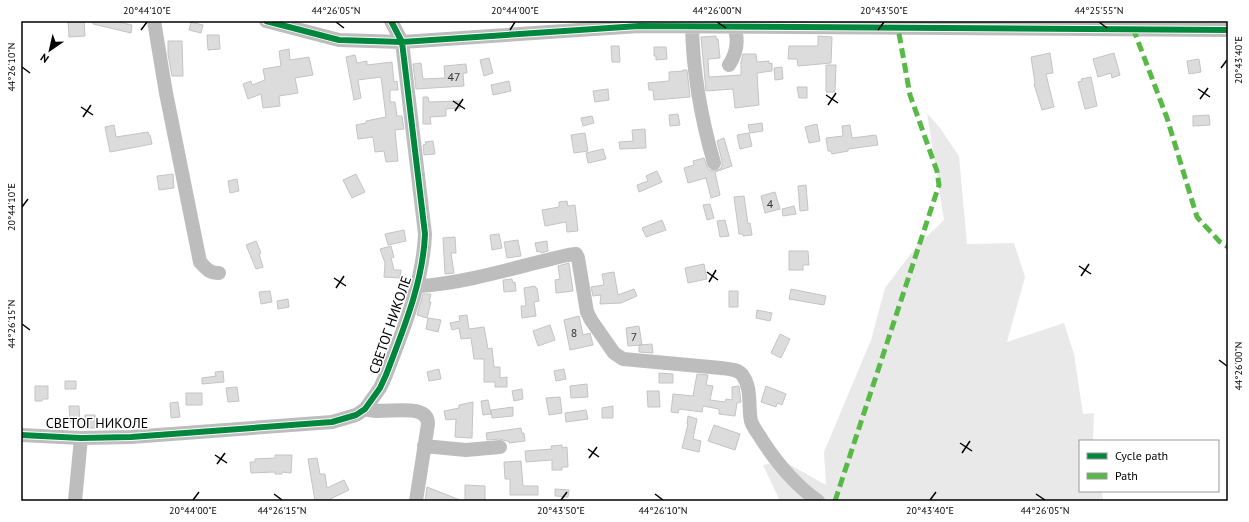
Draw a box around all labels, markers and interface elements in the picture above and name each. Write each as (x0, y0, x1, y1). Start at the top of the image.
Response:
text: 20°44'10"E (123, 4, 171, 17)
text: 44°26'05"N (311, 4, 361, 17)
text: 20°44'00"E (491, 4, 539, 17)
text: 44°26'00"N (692, 4, 742, 17)
text: 20°43'50"E (860, 4, 908, 17)
text: 44°25'55"N (1074, 4, 1124, 17)
north arrow (30, 30, 70, 70)
text: 20°43'40"E (1232, 36, 1245, 84)
text: 44°26'10"N (5, 42, 18, 92)
text: N (37, 50, 51, 66)
house number: 47 (447, 69, 461, 84)
text: 20°44'10"E (5, 183, 18, 231)
house number: 4 (767, 196, 774, 211)
street label: СВЕТОГ НИКОЛЕ (365, 274, 415, 376)
text: 44°26'15"N (5, 299, 18, 349)
house number: 8 (571, 325, 577, 340)
house number: 7 (631, 329, 637, 344)
text: 44°26'00"N (1232, 341, 1245, 391)
street label: СВЕТОГ НИКОЛЕ (46, 414, 148, 432)
legend (1079, 440, 1219, 492)
text: Cycle path (1115, 448, 1168, 463)
text: Path (1115, 468, 1138, 483)
text: 20°44'00"E (169, 504, 217, 517)
text: 44°26'15"N (257, 504, 307, 517)
text: 20°43'50"E (537, 504, 585, 517)
text: 44°26'10"N (638, 504, 688, 517)
text: 20°43'40"E (906, 504, 954, 517)
text: 44°26'05"N (1020, 504, 1070, 517)

